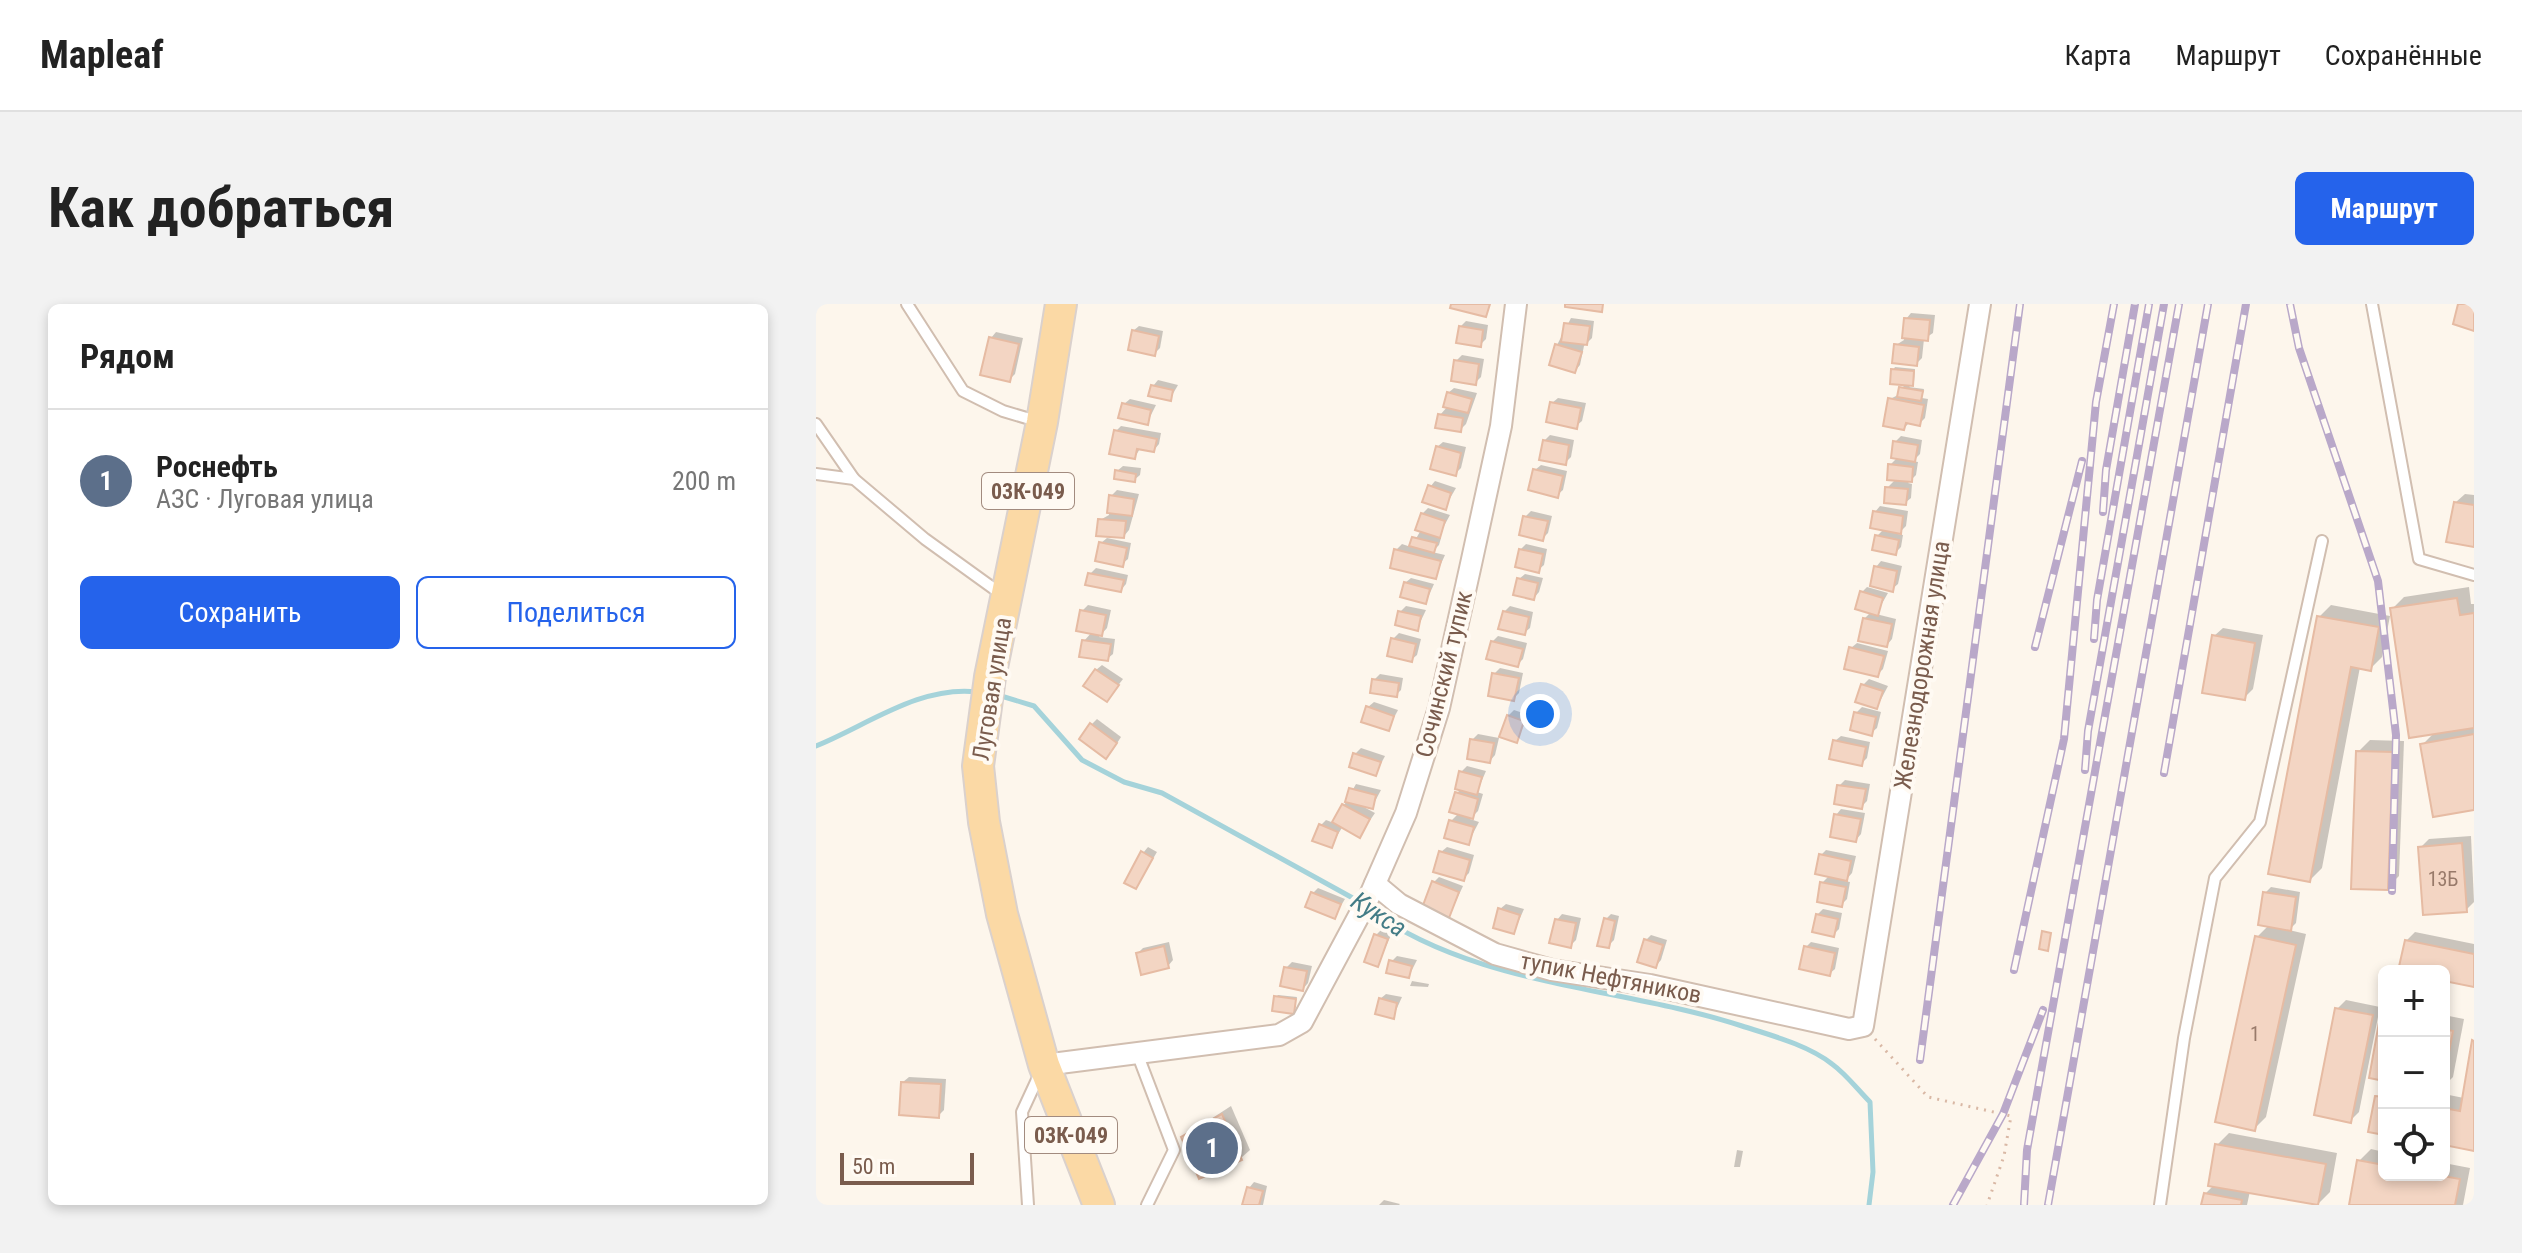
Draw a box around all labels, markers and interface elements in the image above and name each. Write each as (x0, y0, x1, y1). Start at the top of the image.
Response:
text: Mapleaf (40, 33, 164, 77)
text: Карта (2065, 39, 2131, 72)
text: Маршрут (2175, 39, 2281, 72)
text: Сохранённые (2325, 39, 2482, 72)
button: Маршрут (2295, 172, 2474, 245)
text: Как добраться (48, 175, 394, 241)
text: Рядом (80, 336, 175, 376)
text: Роснефть (156, 449, 278, 484)
text: 1 (99, 466, 113, 496)
text: 200 m (672, 466, 736, 496)
road number: 03К-049 (982, 473, 1074, 509)
text: АЗС · Луговая улица (156, 484, 374, 514)
street label: Железнодорожная улица (1889, 539, 1955, 791)
button: Сохранить (80, 576, 400, 649)
button: Поделиться (416, 576, 736, 649)
street label: Сочинский тупик (1410, 587, 1478, 760)
street label: Луговая улица (967, 616, 1017, 762)
your location (1520, 694, 1560, 734)
house number: 13Б (2428, 867, 2458, 891)
water label: Кукса (1346, 885, 1412, 943)
street label: тупик Нефтяников (1518, 947, 1704, 1009)
map controls (2378, 965, 2450, 1181)
button: + (2378, 965, 2450, 1037)
house number: 1 (2250, 1022, 2260, 1046)
button: − (2378, 1037, 2450, 1109)
button: locate (2378, 1109, 2450, 1181)
road number: 03К-049 (1025, 1117, 1117, 1153)
pin: 1 (1186, 1118, 1238, 1178)
scale bar (840, 1149, 974, 1185)
text: 50 m (852, 1154, 895, 1179)

